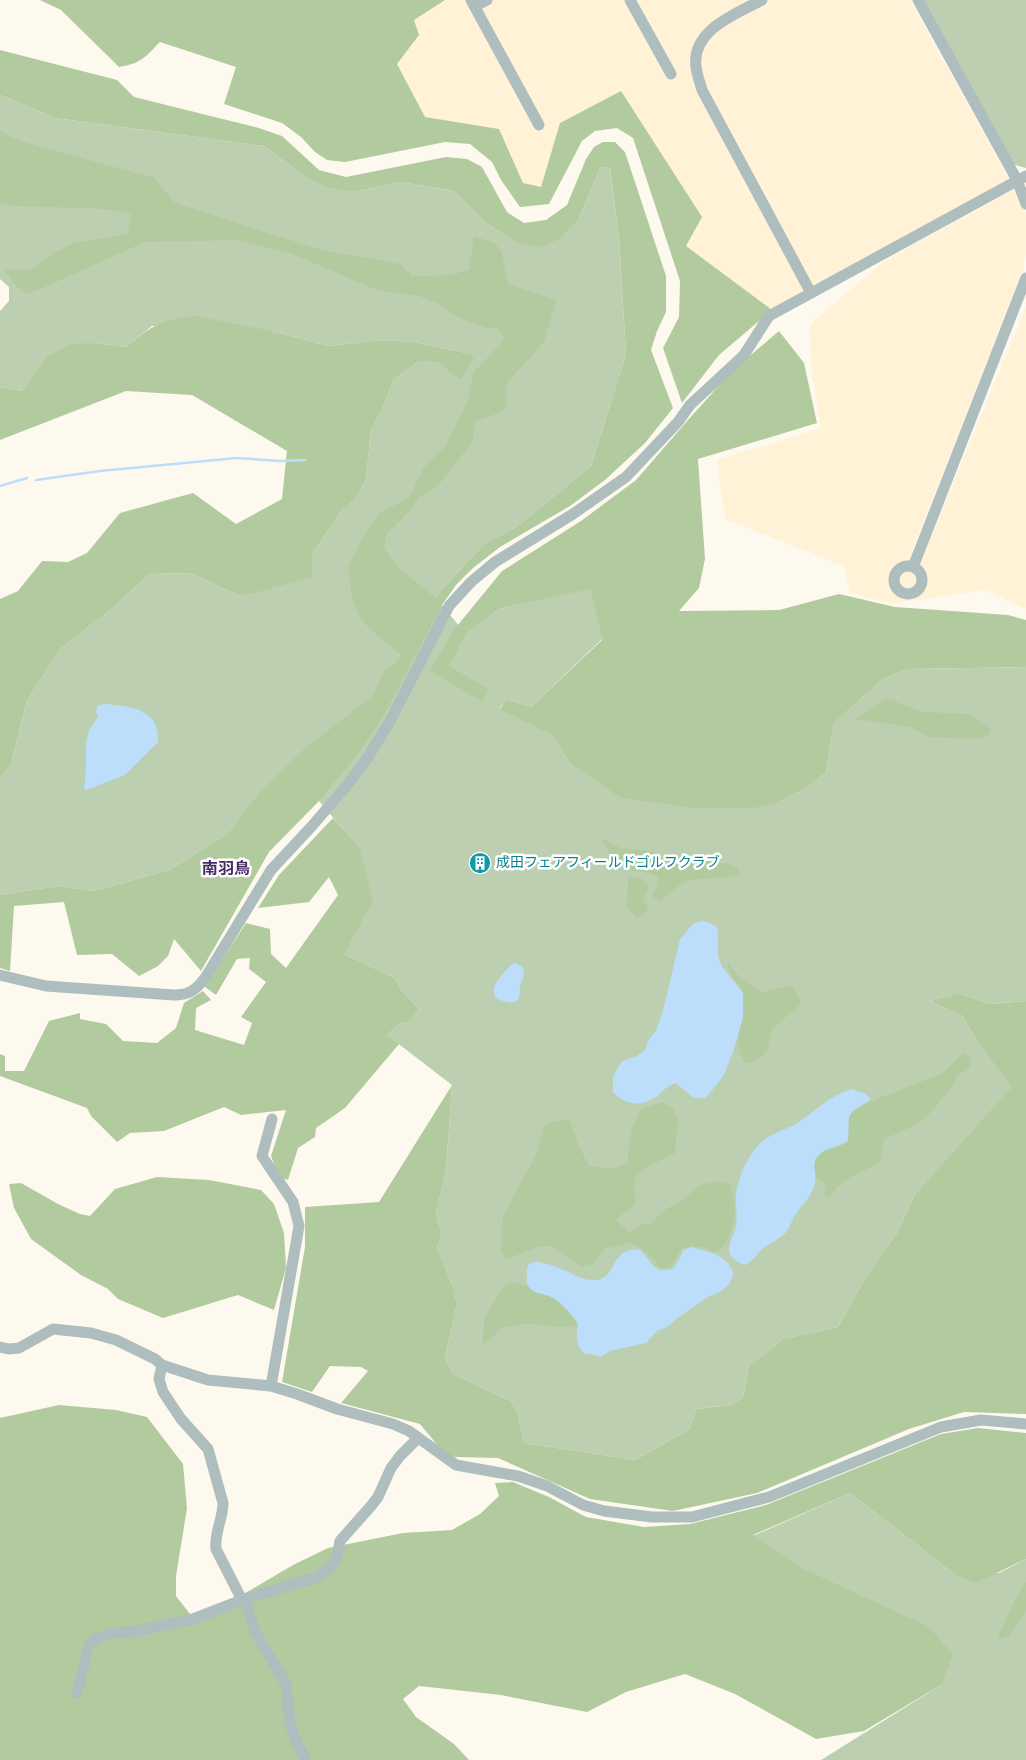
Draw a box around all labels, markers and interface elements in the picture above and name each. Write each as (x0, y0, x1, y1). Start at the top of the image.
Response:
building icon: 成田フェアフィールドゴルフクラブ (468, 851, 492, 875)
place label: 成田フェアフィールドゴルフクラブ (496, 854, 720, 872)
district label: 南羽鳥 (202, 859, 250, 880)

